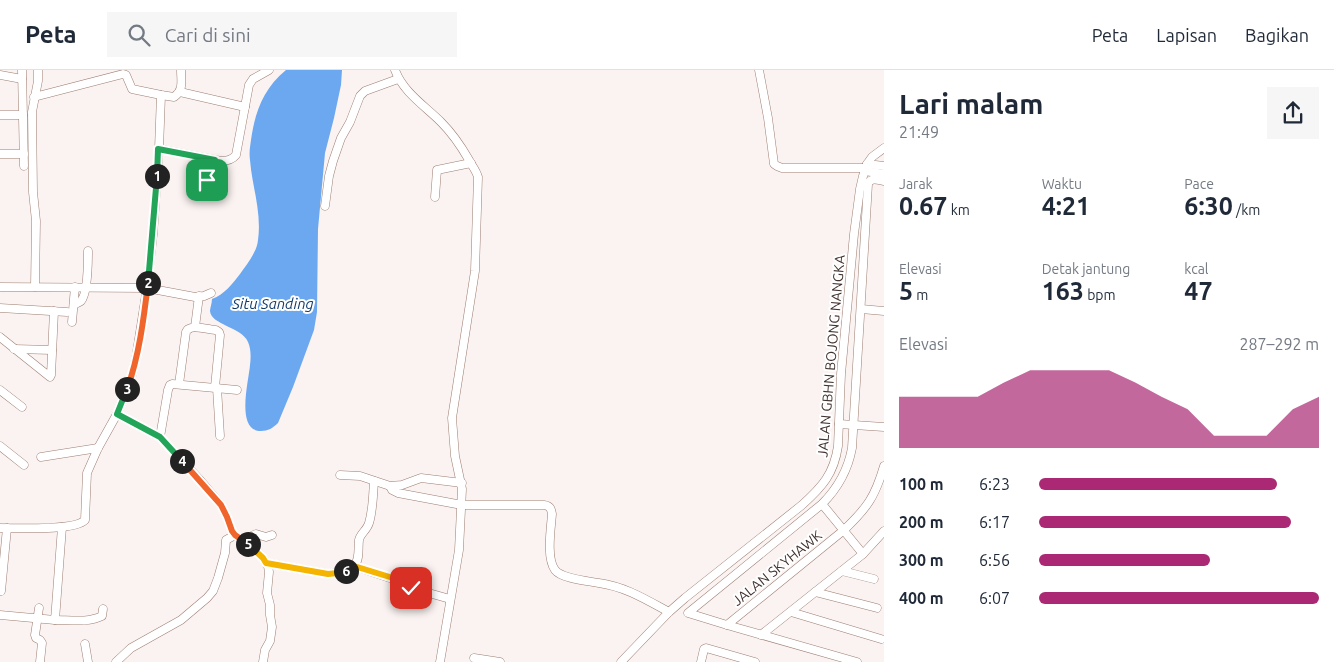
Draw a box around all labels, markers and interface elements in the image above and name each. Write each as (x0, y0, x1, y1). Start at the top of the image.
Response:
search box (107, 12, 457, 57)
text: Peta (25, 21, 77, 48)
icon: search (125, 21, 153, 49)
text: Cari di sini (165, 24, 251, 46)
text: Peta (1092, 25, 1128, 45)
text: Lapisan (1156, 25, 1217, 45)
text: Bagikan (1245, 25, 1309, 45)
button: share (1267, 87, 1319, 139)
text: Lari malam (899, 88, 1043, 119)
text: 21:49 (899, 123, 939, 141)
pin (186, 159, 228, 201)
pin: 1 (144, 164, 170, 188)
icon: arrive (193, 166, 221, 194)
text: 1 (154, 168, 161, 184)
text: Jarak (899, 176, 933, 192)
text: Waktu (1042, 176, 1082, 192)
text: Pace (1184, 176, 1214, 192)
text: 0.67 (899, 192, 947, 220)
text: 4:21 (1042, 192, 1090, 220)
text: 6:30 (1184, 192, 1233, 220)
text: km (947, 202, 970, 218)
text: /km (1233, 202, 1260, 218)
street label: JALAN GBHN BOJONG NANGKA (814, 254, 848, 458)
text: Elevasi (899, 261, 942, 277)
text: Detak jantung (1042, 261, 1130, 277)
text: kcal (1184, 261, 1209, 277)
pin: 2 (136, 270, 160, 296)
text: 2 (145, 275, 152, 291)
text: 5 (899, 277, 913, 305)
text: 163 (1042, 277, 1084, 305)
text: 47 (1184, 277, 1213, 305)
text: m (913, 287, 928, 303)
text: bpm (1084, 287, 1116, 303)
water label: Situ Sanding (231, 295, 314, 312)
text: Elevasi (899, 335, 948, 353)
text: 287–292 m (1239, 335, 1319, 353)
pin: 3 (114, 376, 140, 402)
text: 3 (124, 381, 131, 397)
pin: 4 (170, 448, 194, 474)
text: 4 (179, 453, 186, 469)
text: 100 m (899, 475, 944, 493)
text: 6:23 (979, 475, 1010, 493)
text: 200 m (899, 513, 944, 531)
text: 6:17 (979, 513, 1010, 531)
street label: JALAN SKYHAWK (729, 527, 825, 609)
pin: 5 (236, 532, 260, 556)
text: 5 (245, 536, 252, 552)
text: 300 m (899, 551, 944, 569)
text: 6:56 (979, 551, 1010, 569)
pin: 6 (334, 558, 358, 584)
text: 6 (343, 563, 350, 579)
pin (390, 567, 432, 609)
icon: check (397, 574, 425, 602)
text: 400 m (899, 589, 944, 607)
text: 6:07 (979, 589, 1010, 607)

